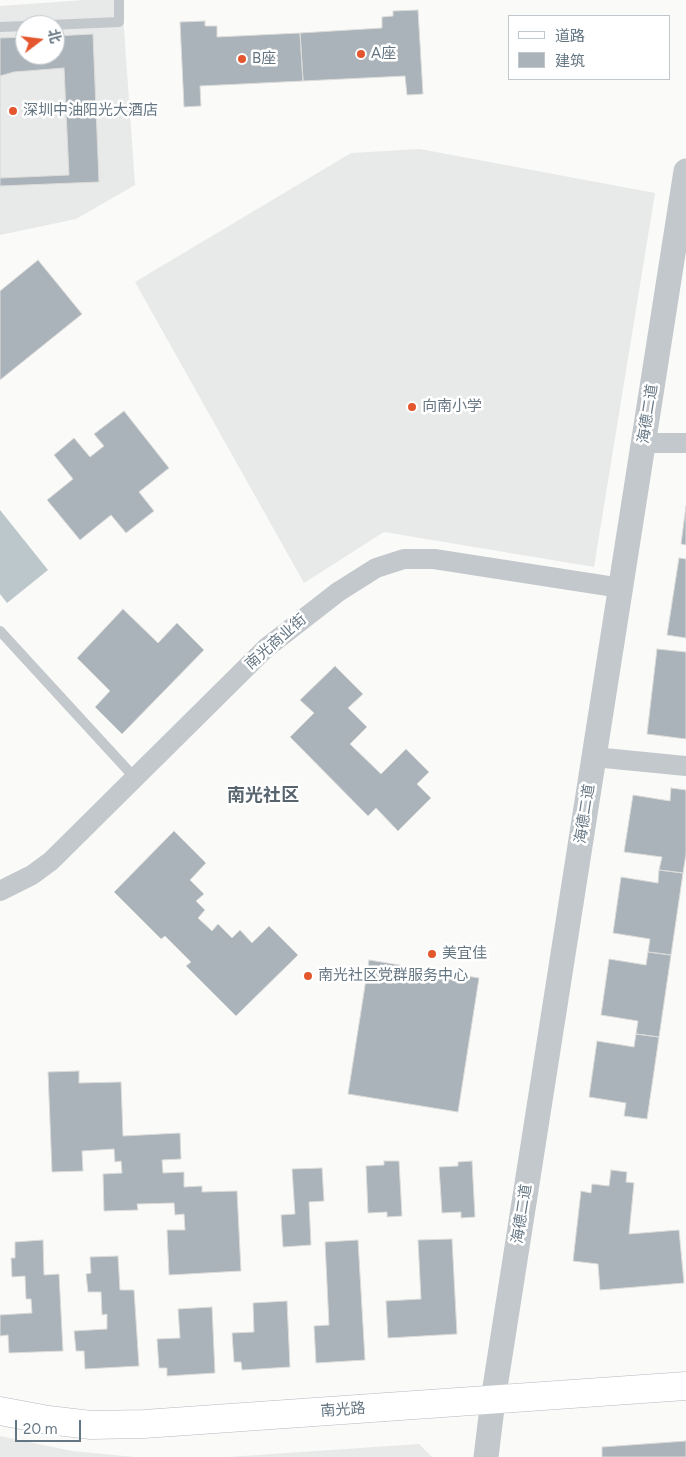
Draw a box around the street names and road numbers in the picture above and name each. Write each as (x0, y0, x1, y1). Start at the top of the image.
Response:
street label: 海德二道 (634, 383, 662, 445)
street label: 南光商业街 (242, 611, 310, 673)
street label: 海德二道 (571, 783, 599, 845)
street label: 海德二道 (508, 1183, 536, 1245)
street label: 南光路 (320, 1399, 366, 1421)

